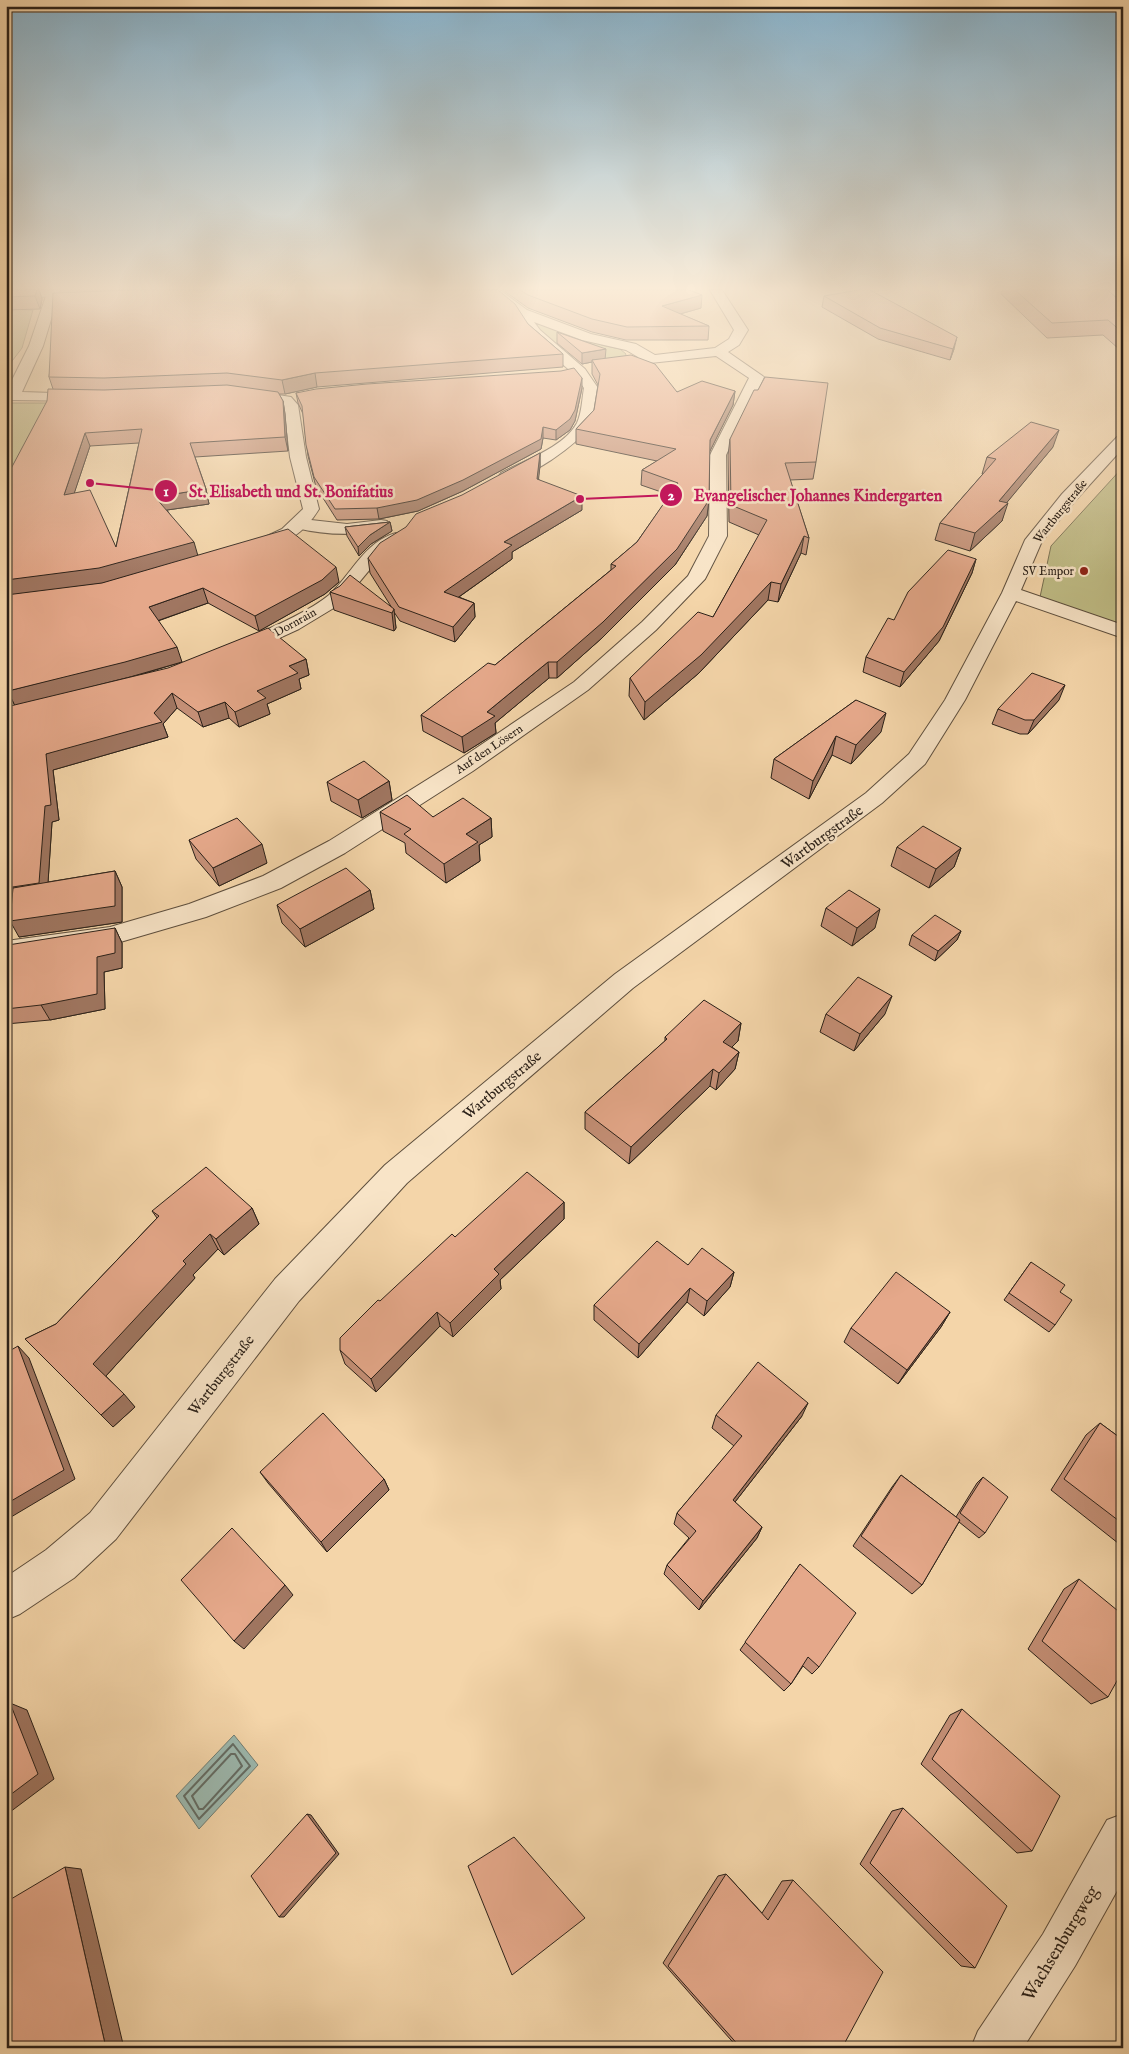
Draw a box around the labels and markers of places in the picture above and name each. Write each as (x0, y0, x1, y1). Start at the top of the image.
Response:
callout: St. Elisabeth und St. Bonifatius (154, 475, 403, 506)
callout: Evangelischer Johannes Kindergarten (659, 480, 952, 511)
place label: SV Empor (1022, 564, 1075, 580)
marker: SV Empor (1078, 565, 1090, 577)

